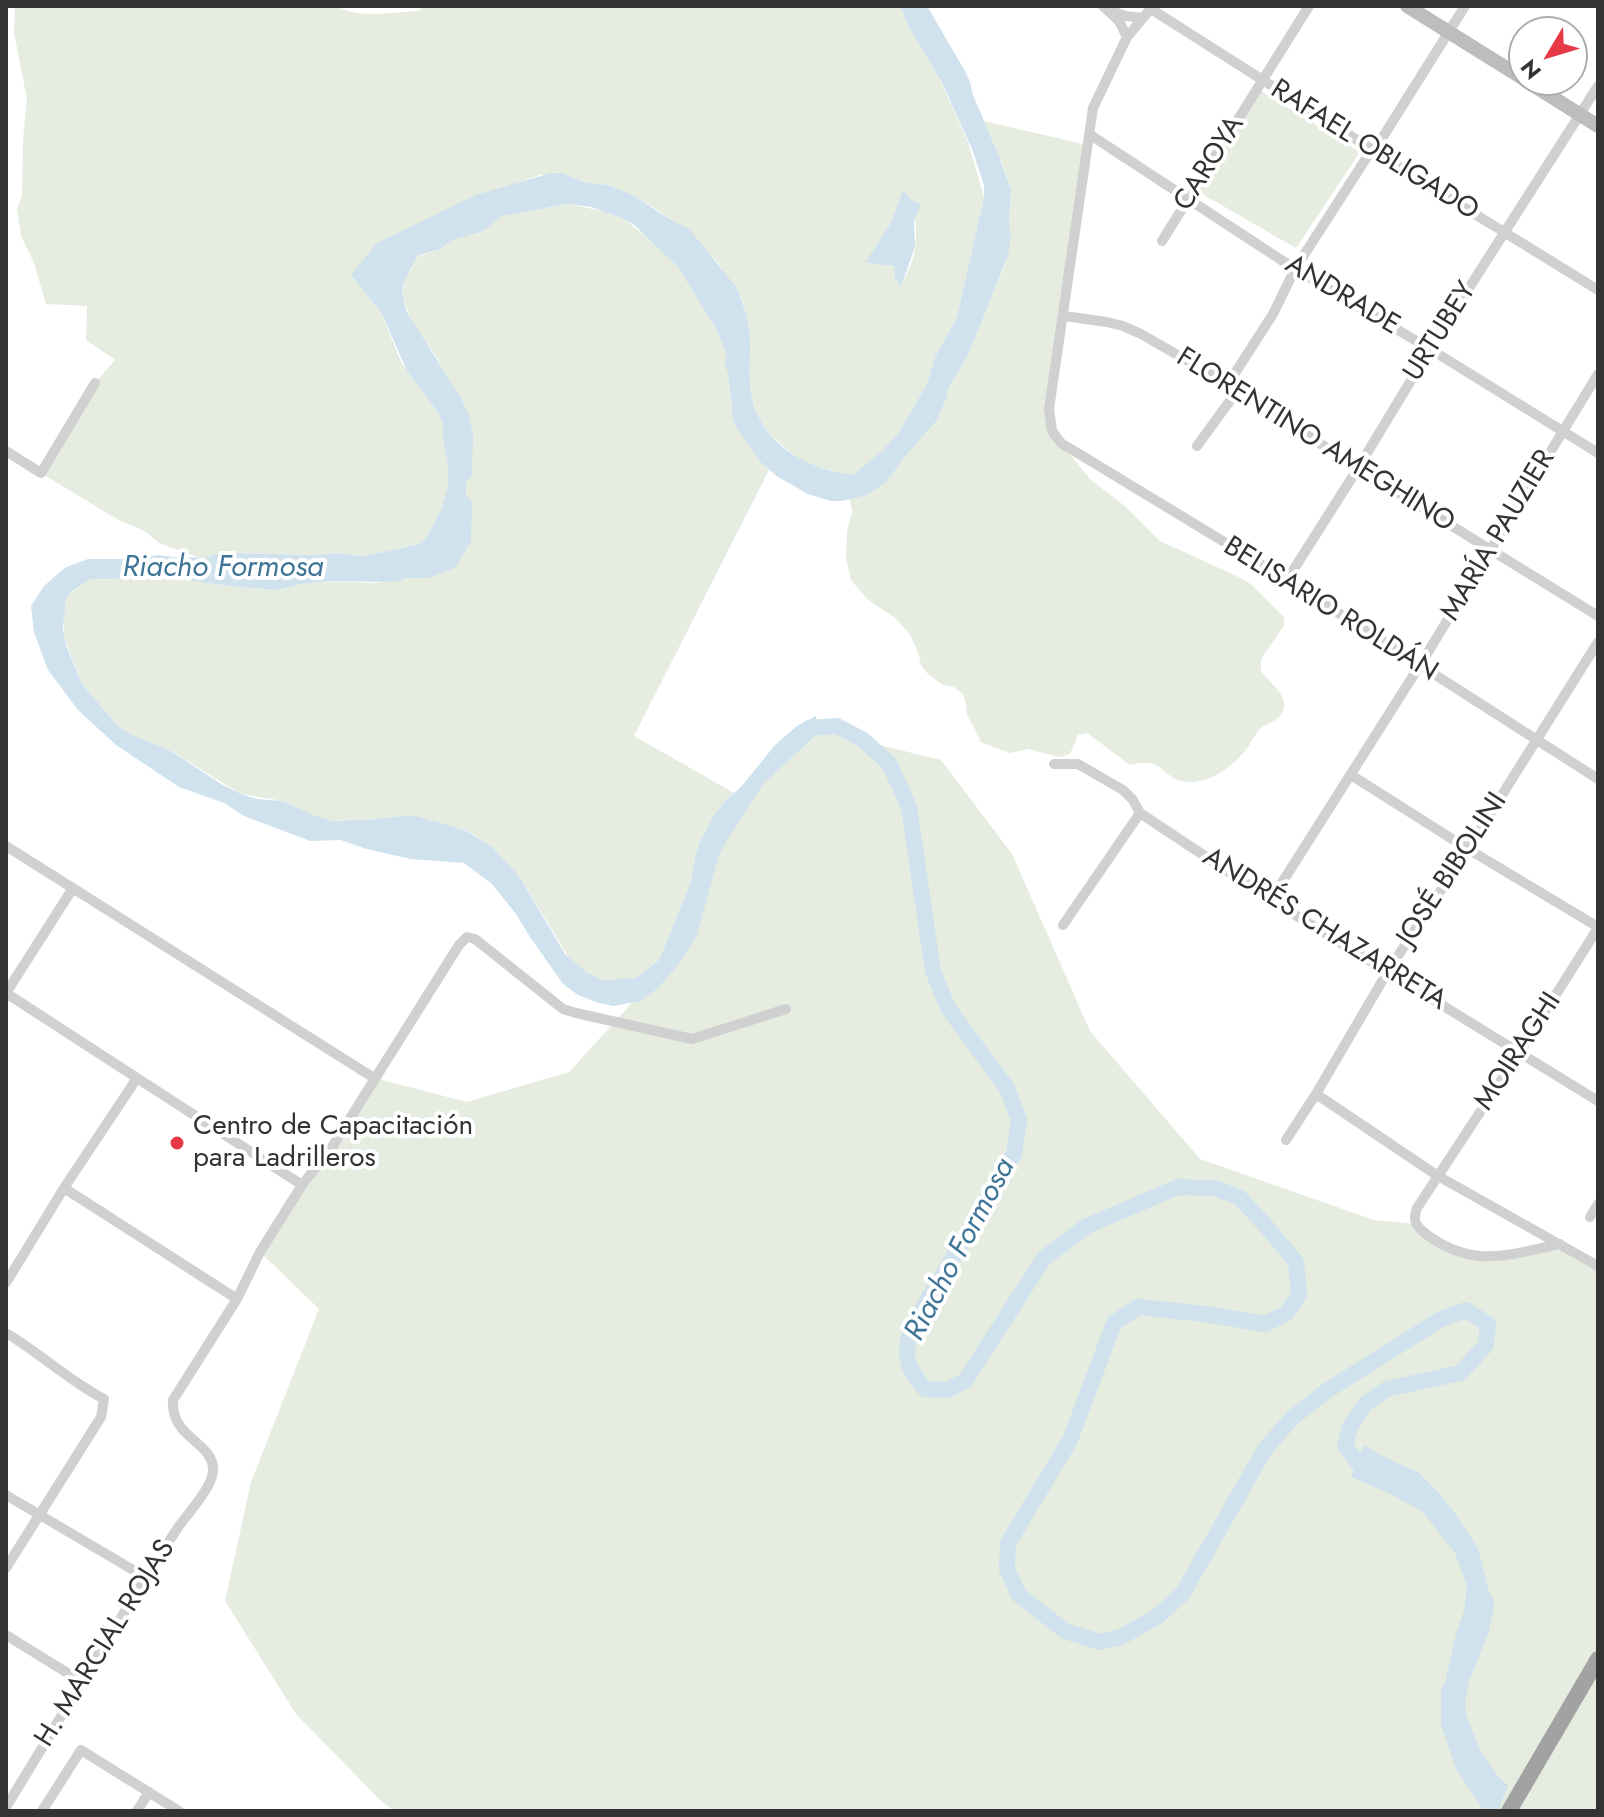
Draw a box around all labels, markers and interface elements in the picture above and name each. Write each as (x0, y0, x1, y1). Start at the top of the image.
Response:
north arrow (1508, 16, 1588, 96)
text: N (1513, 53, 1549, 86)
street label: RAFAEL OBLIGADO (1264, 73, 1484, 229)
street label: CAROYA (1168, 110, 1252, 218)
street label: ANDRADE (1279, 249, 1405, 343)
street label: URTUBEY (1397, 276, 1485, 388)
street label: FLORENTINO AMEGHINO (1170, 342, 1460, 540)
street label: MARÍA PAUZIER (1435, 445, 1563, 627)
street label: BELISARIO ROLDÁN (1217, 531, 1443, 689)
water label: Riacho Formosa (122, 551, 324, 587)
street label: JOSÉ BIBOLINI (1391, 787, 1515, 953)
street label: ANDRÉS CHAZARRETA (1196, 841, 1452, 1019)
street label: MOIRAGHI (1469, 987, 1569, 1117)
place label: Centro de Capacitación para Ladrilleros (193, 1110, 473, 1176)
marker: Centro de Capacitación para Ladrilleros (168, 1134, 186, 1152)
water label: Riacho Formosa (898, 1153, 1024, 1347)
street label: H. MARCIAL ROJAS (29, 1534, 183, 1754)

